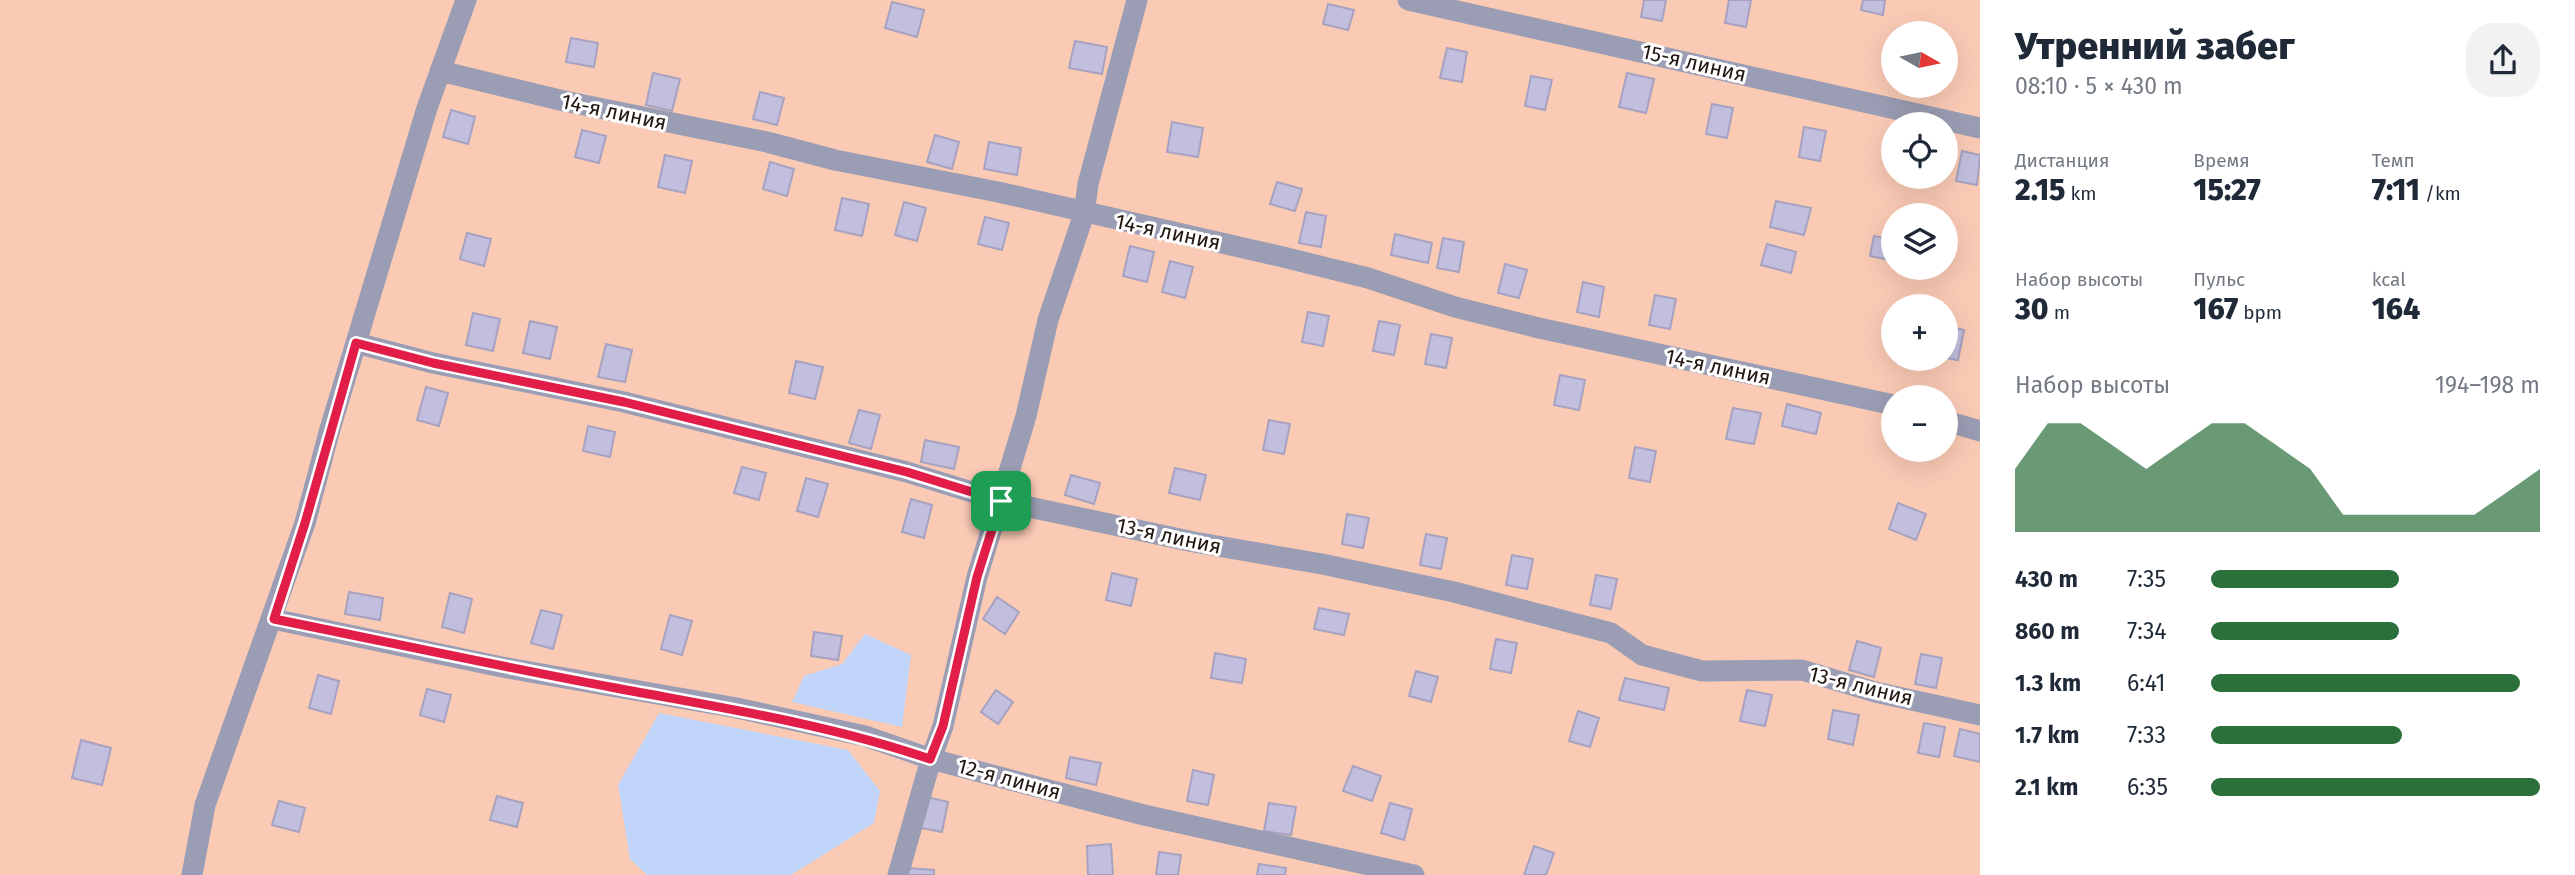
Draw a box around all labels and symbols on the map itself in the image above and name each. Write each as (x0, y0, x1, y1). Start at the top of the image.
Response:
north arrow (1881, 21, 1958, 98)
street label: 15-я линия (1639, 38, 1749, 88)
street label: 14-я линия (559, 88, 669, 136)
street label: 14-я линия (1113, 208, 1223, 256)
street label: 14-я линия (1663, 343, 1773, 391)
pin (971, 471, 1031, 531)
street label: 13-я линия (1114, 512, 1224, 560)
street label: 13-я линия (1806, 661, 1916, 711)
street label: 12-я линия (954, 753, 1064, 805)

